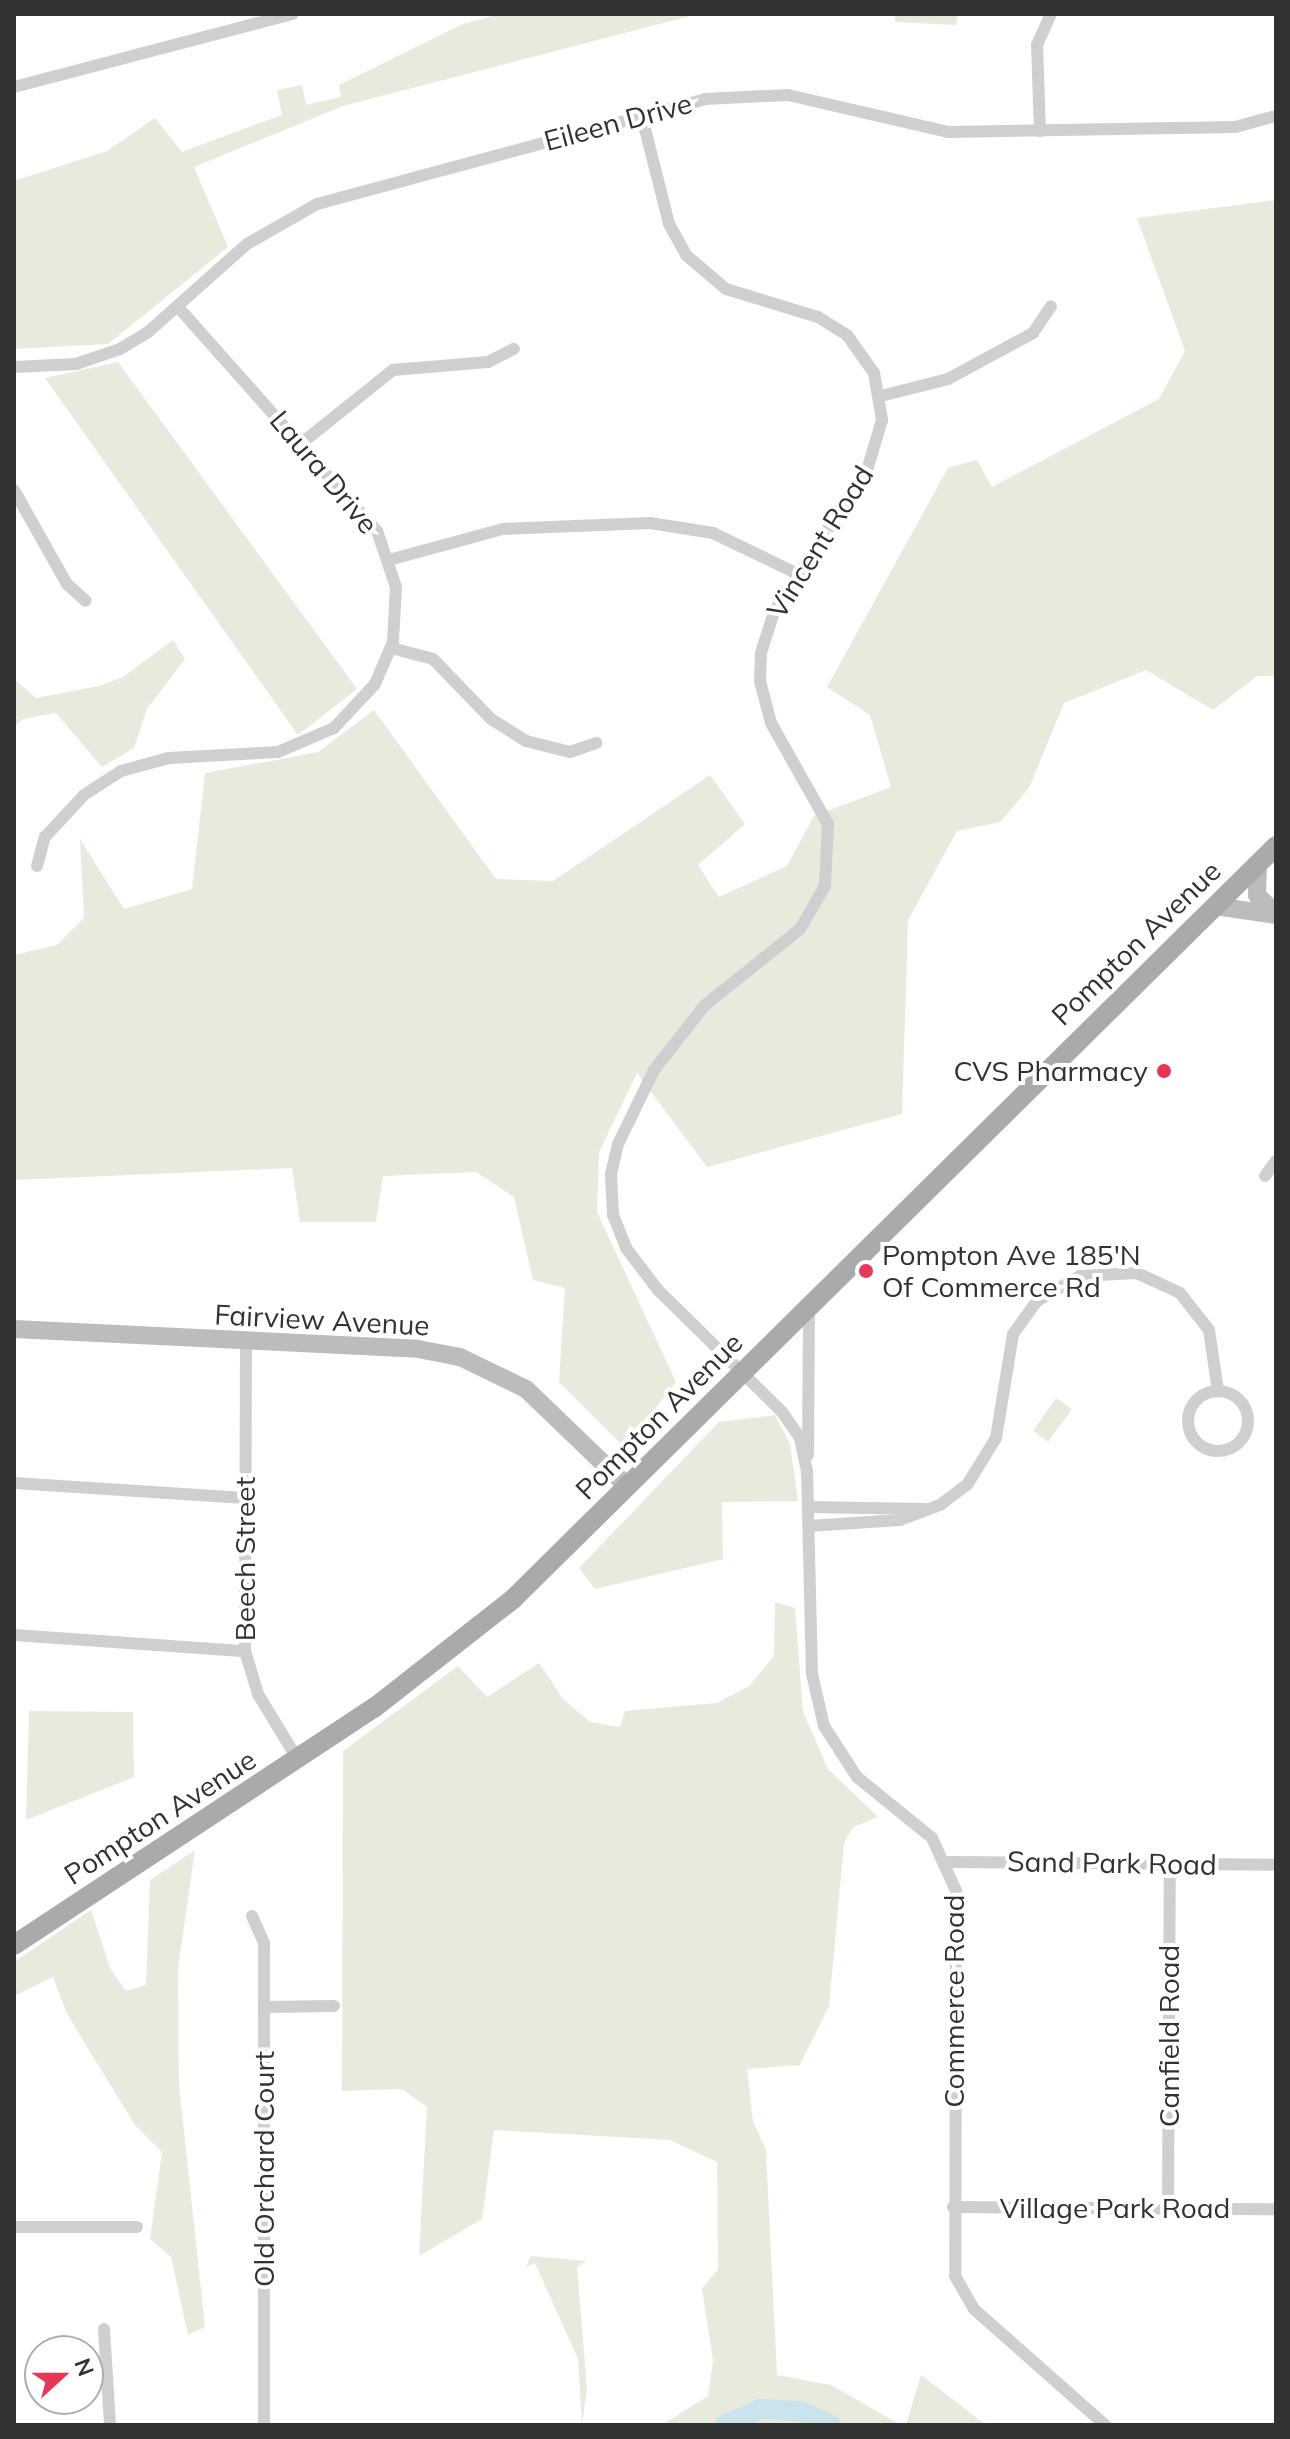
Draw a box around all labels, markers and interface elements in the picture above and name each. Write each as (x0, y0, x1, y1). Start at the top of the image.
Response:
street label: Eileen Drive (540, 86, 696, 158)
street label: Laura Drive (263, 404, 385, 540)
street label: Vincent Road (760, 459, 880, 625)
street label: Pompton Avenue (1045, 854, 1227, 1032)
place label: CVS Pharmacy (954, 1054, 1148, 1088)
marker: CVS Pharmacy (1155, 1062, 1173, 1080)
place label: Pompton Ave 185'N Of Commerce Rd (882, 1238, 1141, 1304)
marker: Pompton Ave 185'N Of Commerce Rd (857, 1262, 875, 1280)
street label: Fairview Avenue (214, 1298, 430, 1342)
street label: Pompton Avenue (569, 1326, 749, 1506)
street label: Beech Street (228, 1477, 262, 1641)
street label: Pompton Avenue (58, 1743, 262, 1891)
street label: Sand Park Road (1007, 1844, 1217, 1882)
street label: Commerce Road (937, 1894, 971, 2108)
street label: Canfield Road (1152, 1945, 1186, 2127)
street label: Old Orchard Court (247, 2051, 281, 2287)
street label: Village Park Road (1000, 2191, 1230, 2225)
north arrow (24, 2335, 104, 2415)
text: N (68, 2354, 101, 2380)

